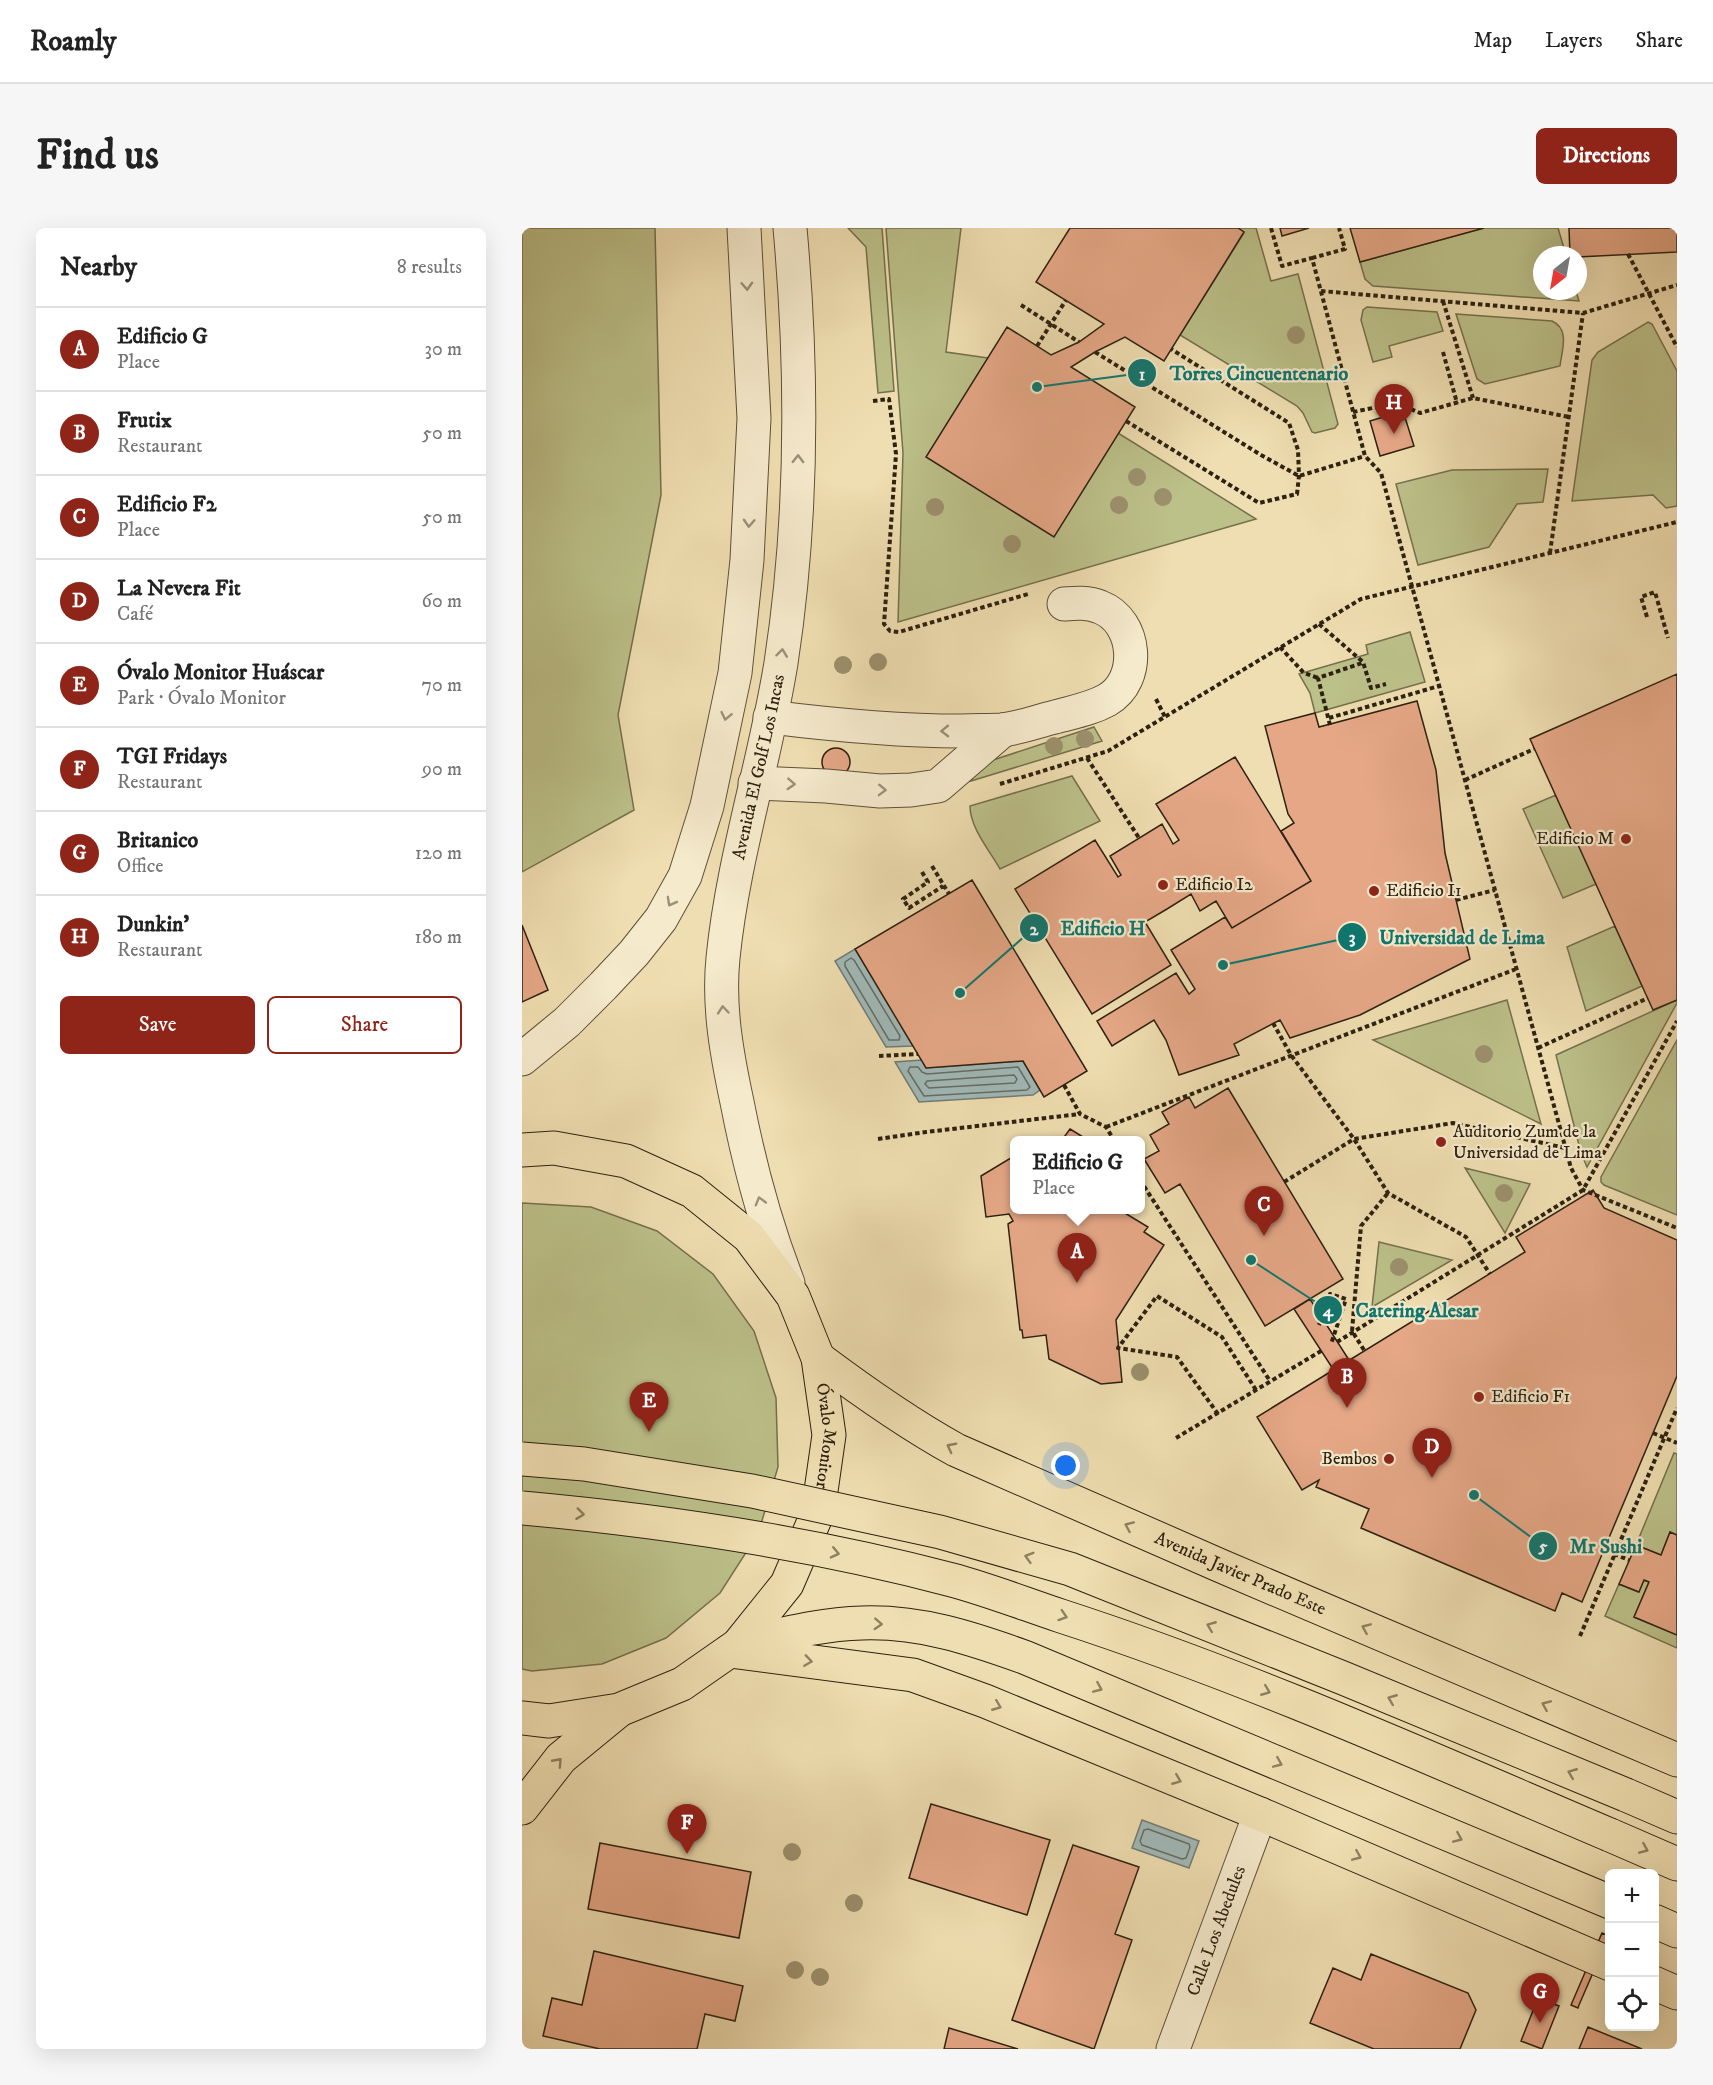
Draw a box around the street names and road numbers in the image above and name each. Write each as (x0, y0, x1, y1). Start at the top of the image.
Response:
street label: Avenida El Golf Los Incas (728, 673, 790, 862)
street label: Óvalo Monitor (810, 1382, 841, 1490)
street label: Avenida Javier Prado Este (1151, 1527, 1329, 1620)
street label: Calle Los Abedules (1183, 1863, 1251, 1999)

